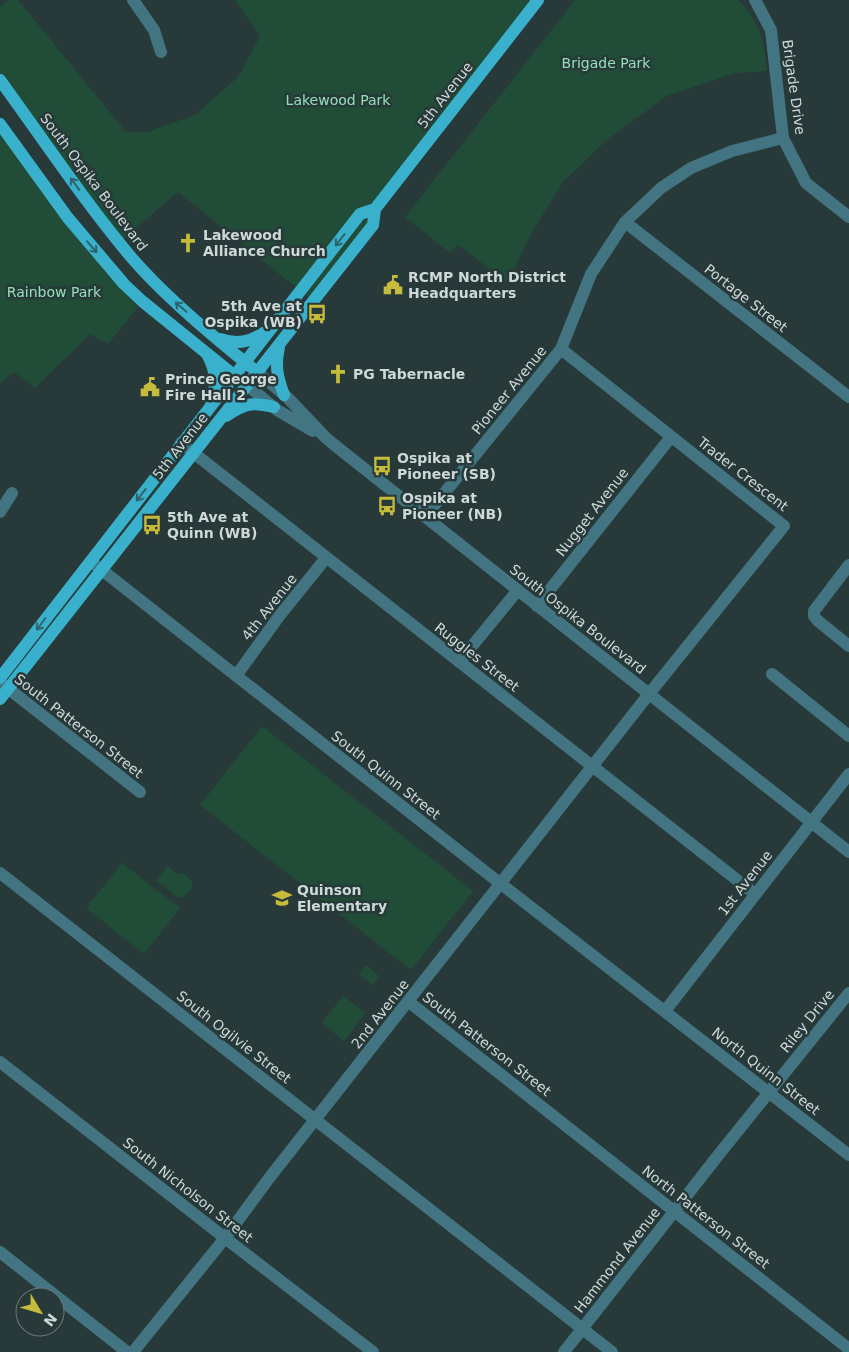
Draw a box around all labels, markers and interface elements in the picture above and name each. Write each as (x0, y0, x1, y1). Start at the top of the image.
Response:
street label: Brigade Drive (779, 38, 809, 136)
park label: Brigade Park (562, 55, 651, 71)
street label: 5th Avenue (414, 59, 476, 131)
park label: Lakewood Park (286, 92, 391, 108)
street label: South Ospika Boulevard (37, 110, 151, 254)
one-way arrow (70, 178, 80, 192)
place label: Lakewood Alliance Church (203, 227, 326, 259)
church icon: Lakewood Alliance Church (177, 232, 199, 254)
one-way arrow (334, 233, 345, 246)
one-way arrow (86, 241, 98, 254)
street label: Portage Street (701, 261, 791, 336)
place label: RCMP North District Headquarters (408, 269, 566, 301)
public building icon: RCMP North District Headquarters (382, 274, 404, 296)
park label: Rainbow Park (7, 284, 102, 300)
place label: 5th Ave at Ospika (WB) (204, 298, 302, 330)
one-way arrow (175, 301, 188, 313)
bus stop icon: 5th Ave at Ospika (WB) (306, 303, 328, 325)
street label: Pioneer Avenue (469, 343, 549, 437)
church icon: PG Tabernacle (327, 363, 349, 385)
place label: PG Tabernacle (353, 366, 465, 382)
place label: Prince George Fire Hall 2 (165, 371, 277, 403)
public building icon: Prince George Fire Hall 2 (139, 376, 161, 398)
street label: 5th Avenue (149, 410, 211, 482)
street label: Trader Crescent (694, 433, 792, 515)
place label: Ospika at Pioneer (SB) (397, 450, 496, 482)
bus stop icon: Ospika at Pioneer (SB) (371, 455, 393, 477)
street label: Nugget Avenue (553, 465, 631, 559)
one-way arrow (135, 489, 146, 502)
place label: Ospika at Pioneer (NB) (402, 490, 503, 522)
bus stop icon: Ospika at Pioneer (NB) (376, 495, 398, 517)
place label: 5th Ave at Quinn (WB) (167, 509, 257, 541)
bus stop icon: 5th Ave at Quinn (WB) (141, 514, 163, 536)
street label: South Ospika Boulevard (507, 561, 649, 677)
street label: 4th Avenue (238, 571, 300, 643)
one-way arrow (36, 617, 46, 631)
street label: Ruggles Street (432, 619, 523, 695)
street label: South Patterson Street (12, 671, 147, 781)
street label: South Quinn Street (328, 728, 444, 823)
street label: 1st Avenue (715, 847, 775, 919)
place label: Quinson Elementary (297, 882, 387, 914)
school or university icon: Quinson Elementary (271, 887, 293, 909)
street label: 2nd Avenue (348, 976, 412, 1052)
street label: Riley Drive (777, 986, 837, 1056)
street label: South Ogilvie Street (174, 987, 295, 1087)
street label: South Patterson Street (420, 989, 555, 1099)
street label: North Quinn Street (709, 1024, 823, 1118)
street label: South Nicholson Street (120, 1134, 256, 1246)
street label: North Patterson Street (639, 1162, 773, 1272)
street label: Hammond Avenue (571, 1204, 663, 1316)
north arrow (15, 1287, 65, 1337)
text: N (40, 1310, 60, 1330)

